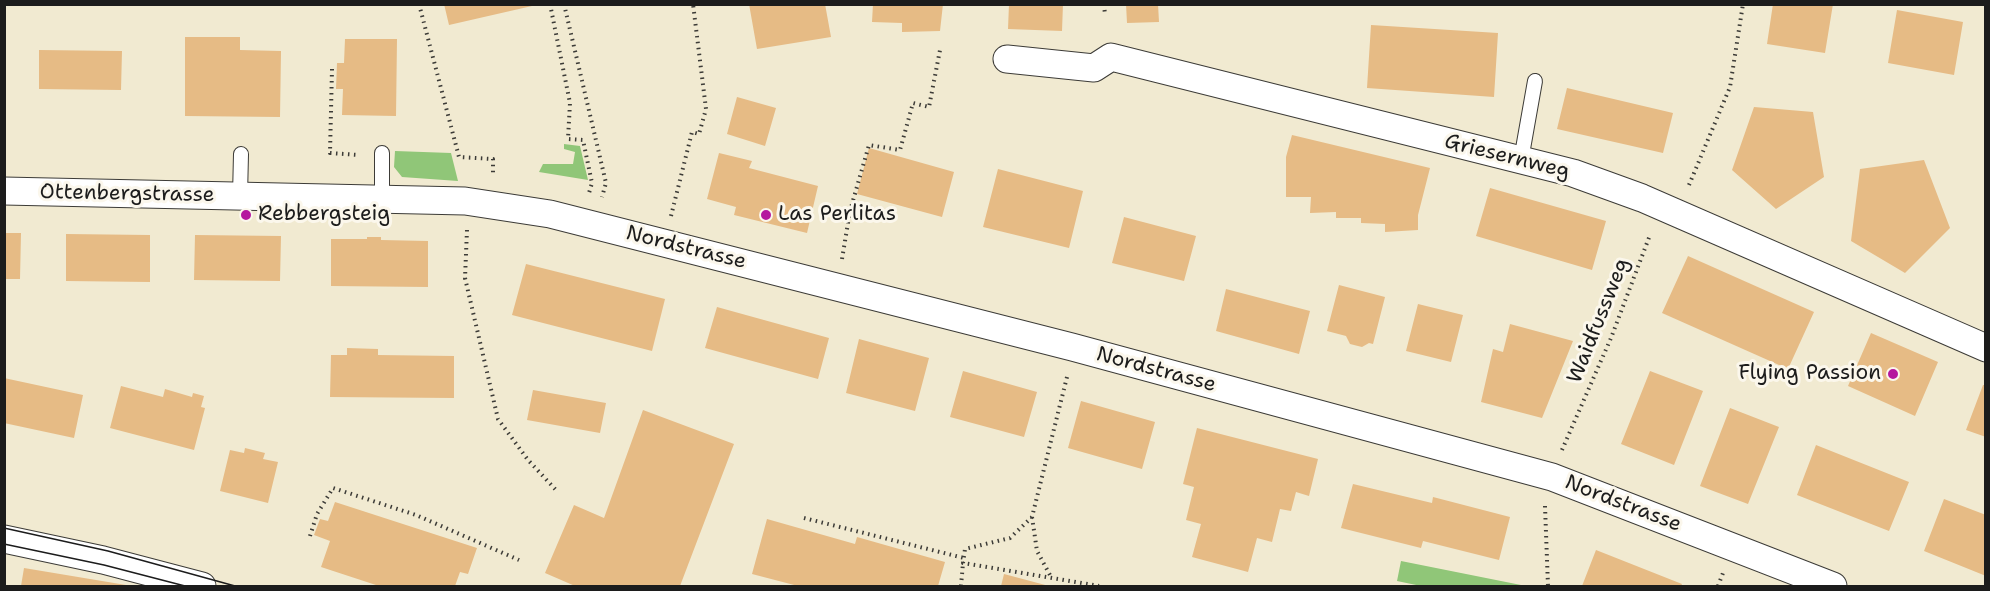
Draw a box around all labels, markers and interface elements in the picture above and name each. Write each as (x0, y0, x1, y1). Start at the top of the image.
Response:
street label: Griesernweg (1442, 129, 1572, 185)
street label: Ottenbergstrasse (39, 180, 215, 208)
place label: Rebbergsteig (258, 202, 390, 228)
place label: Las Perlitas (778, 202, 896, 228)
marker: Rebbergsteig (239, 208, 253, 222)
marker: Las Perlitas (759, 208, 773, 222)
street label: Nordstrasse (623, 221, 749, 275)
street label: Waidfussweg (1562, 255, 1636, 387)
street label: Nordstrasse (1093, 342, 1219, 398)
place label: Flying Passion (1738, 361, 1881, 387)
marker: Flying Passion (1886, 367, 1900, 381)
street label: Nordstrasse (1561, 470, 1685, 538)

